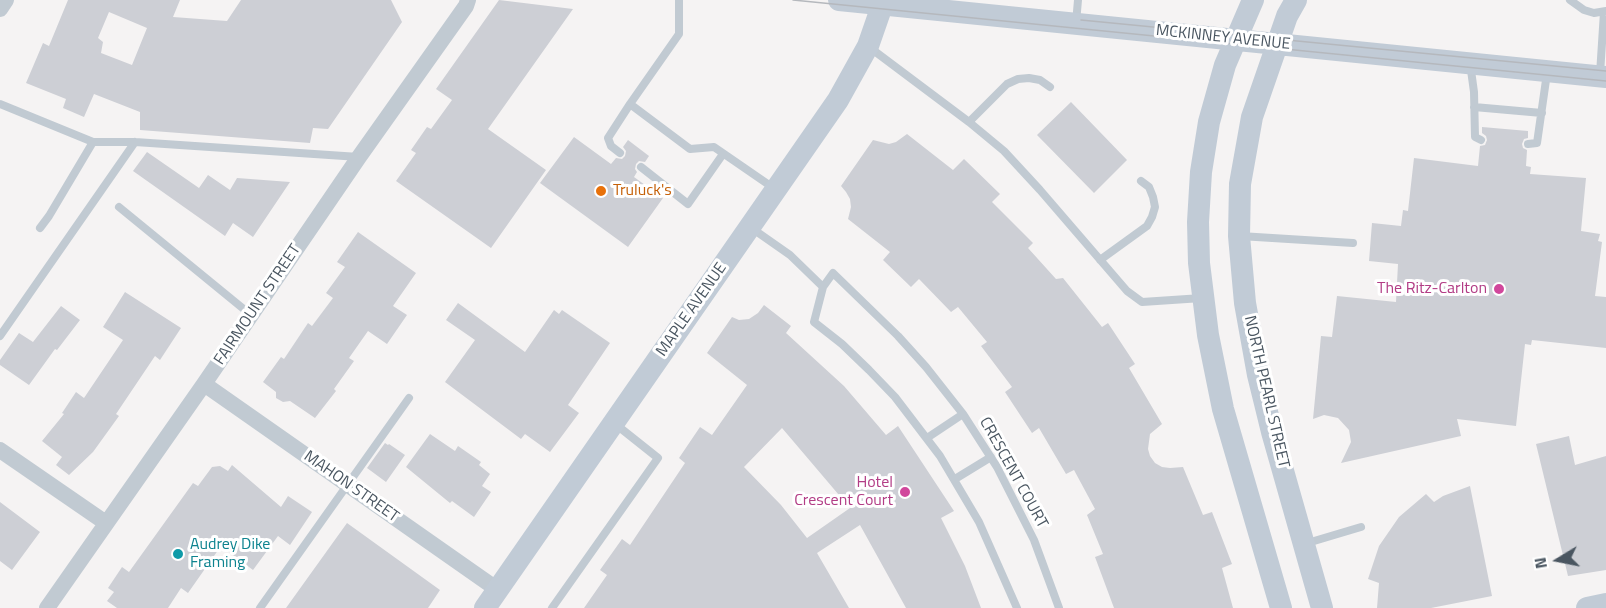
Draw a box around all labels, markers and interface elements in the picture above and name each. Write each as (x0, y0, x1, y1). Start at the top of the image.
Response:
street label: MCKINNEY AVENUE (1155, 21, 1291, 55)
place label: Truluck's (613, 181, 672, 201)
marker: Truluck's (594, 184, 608, 198)
street label: FAIRMOUNT STREET (211, 241, 305, 369)
street label: MAPLE AVENUE (653, 260, 731, 360)
place label: The Ritz-Carlton (1377, 279, 1487, 299)
marker: The Ritz-Carlton (1492, 282, 1506, 296)
street label: NORTH PEARL STREET (1239, 314, 1293, 470)
street label: CRESCENT COURT (975, 414, 1051, 532)
street label: MAHON STREET (300, 447, 402, 527)
place label: Hotel Crescent Court (794, 473, 893, 511)
marker: Hotel Crescent Court (898, 485, 912, 499)
north arrow (1528, 530, 1588, 590)
place label: Audrey Dike Framing (190, 535, 270, 573)
marker: Audrey Dike Framing (171, 547, 185, 561)
text: N (1527, 556, 1553, 571)

